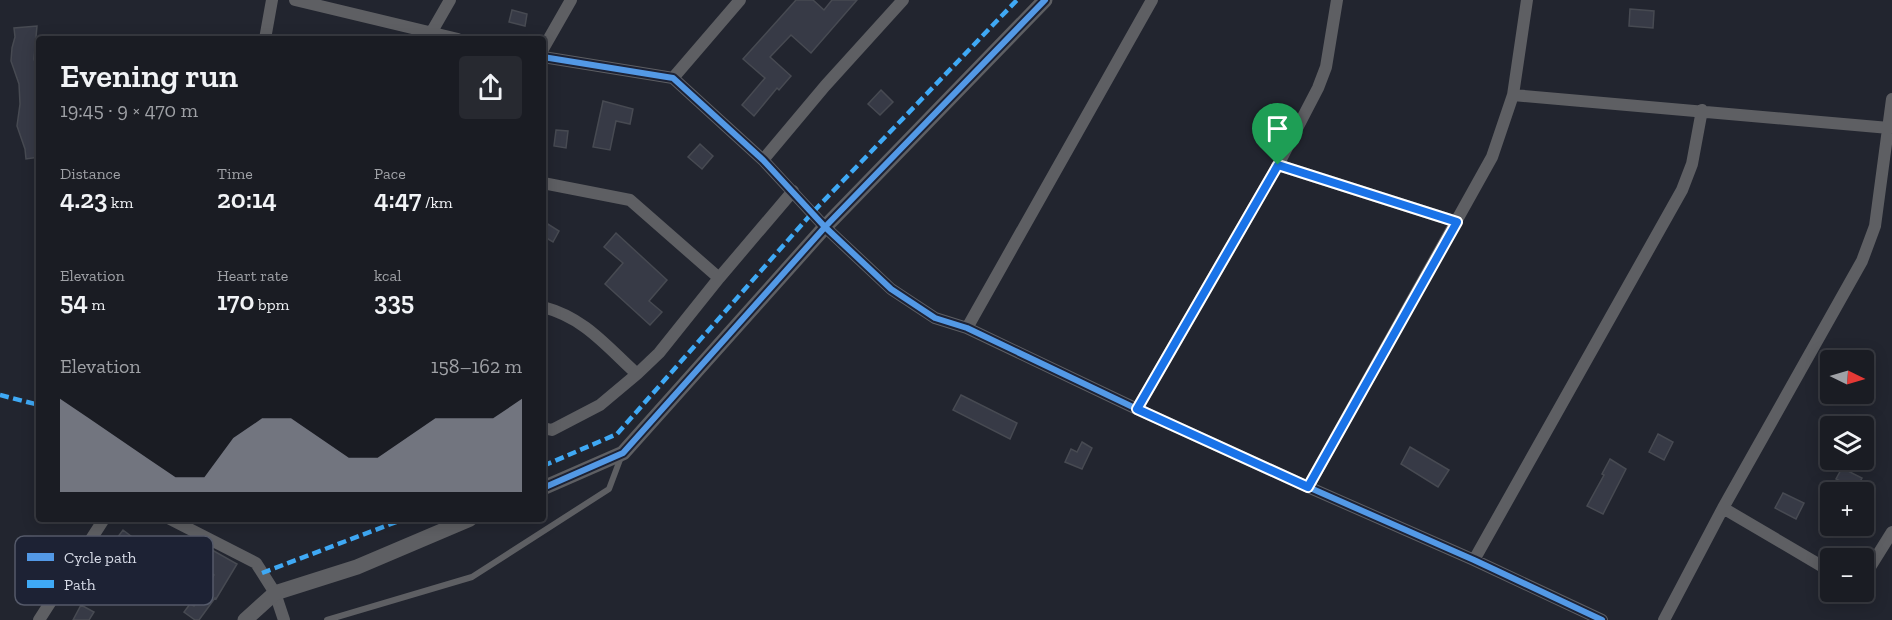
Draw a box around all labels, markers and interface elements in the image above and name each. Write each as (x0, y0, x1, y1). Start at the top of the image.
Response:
text: Evening run (60, 56, 238, 95)
button: share (459, 56, 522, 119)
text: 19:45 · 9 × 470 m (60, 98, 198, 122)
pin (1252, 103, 1303, 165)
icon: arrive (1261, 112, 1294, 145)
text: Distance (60, 164, 121, 183)
text: Time (217, 164, 253, 183)
text: Pace (374, 164, 406, 183)
text: 4.23 (60, 183, 107, 215)
text: 20:14 (217, 183, 277, 215)
text: 4:47 (374, 183, 421, 215)
text: km (107, 193, 133, 212)
text: /km (421, 193, 453, 212)
text: Elevation (60, 266, 125, 285)
text: Heart rate (217, 266, 288, 285)
text: kcal (374, 266, 401, 285)
text: 54 (60, 285, 88, 317)
text: 170 (217, 285, 254, 317)
text: 335 (374, 285, 414, 317)
text: m (88, 295, 105, 314)
text: bpm (254, 295, 289, 314)
north arrow (1820, 350, 1874, 404)
map controls (1820, 350, 1874, 602)
text: Elevation (60, 354, 141, 378)
text: 158–162 m (431, 354, 522, 378)
button: layers (1820, 416, 1874, 470)
button: + (1820, 482, 1874, 536)
legend (15, 536, 213, 605)
text: Cycle path (64, 548, 137, 567)
button: − (1820, 548, 1874, 602)
text: Path (64, 575, 96, 594)

